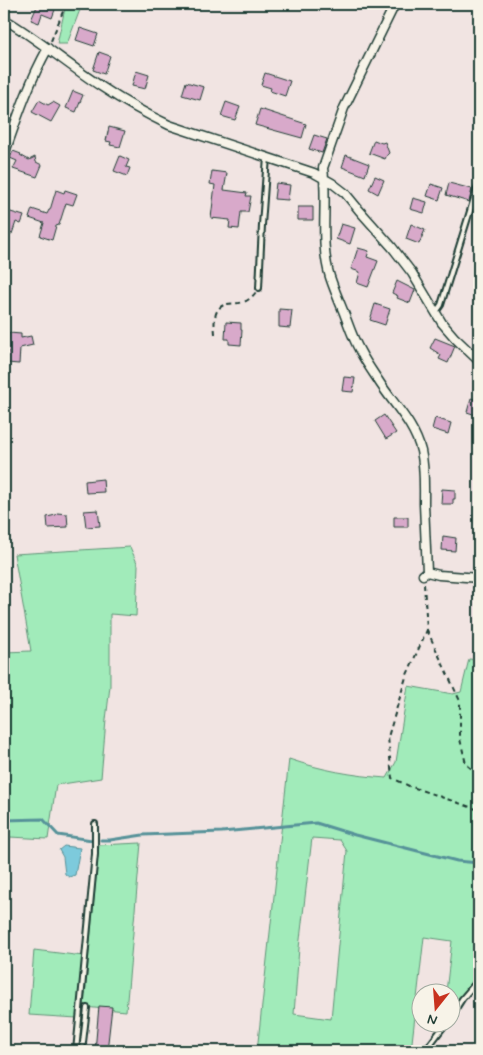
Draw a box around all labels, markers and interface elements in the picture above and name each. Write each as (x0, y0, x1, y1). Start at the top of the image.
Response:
north arrow (410, 982, 460, 1032)
text: N (425, 1010, 440, 1029)

